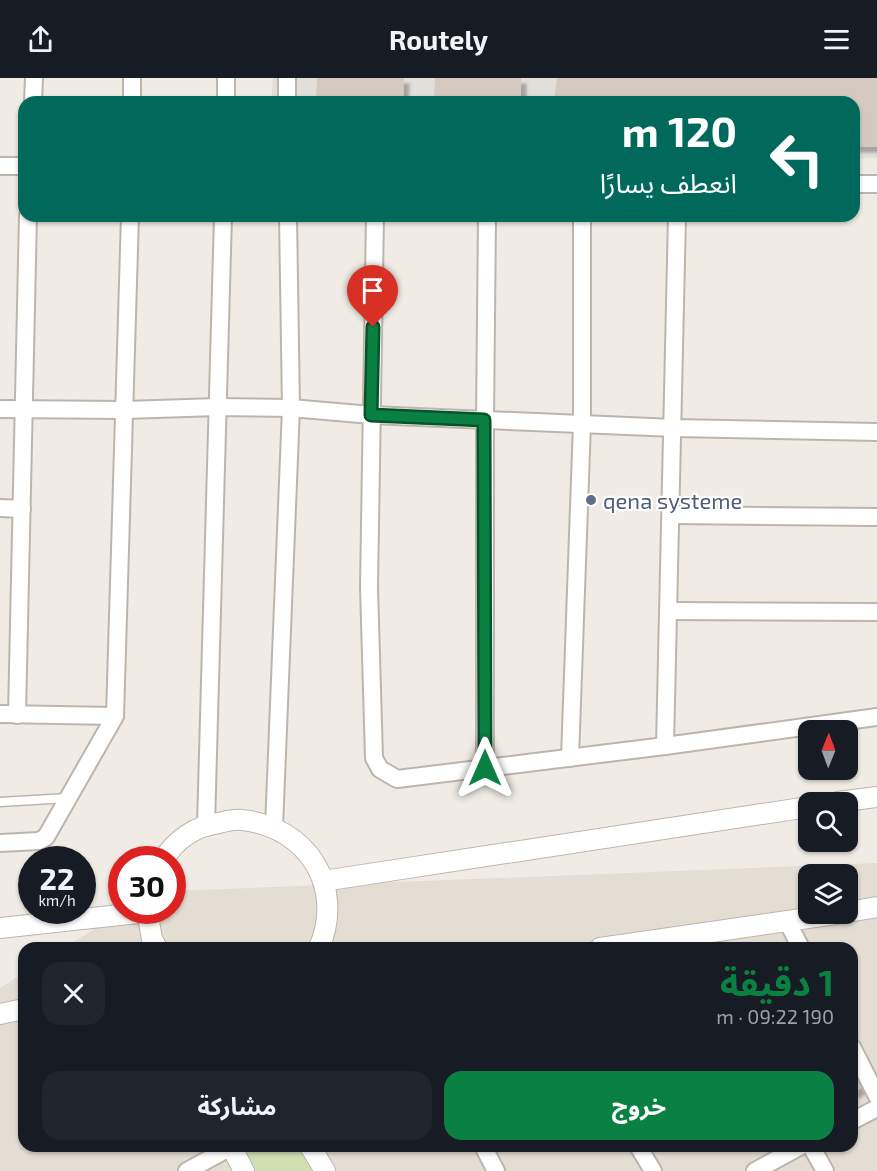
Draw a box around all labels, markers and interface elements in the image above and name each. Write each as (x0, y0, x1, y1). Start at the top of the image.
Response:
icon: share (24, 23, 57, 56)
text: Routely (389, 23, 488, 55)
icon: menu (820, 23, 853, 56)
text: 120 m (622, 105, 737, 155)
icon: left (758, 120, 836, 198)
text: انعطف يسارًا (600, 166, 737, 198)
pin (347, 265, 398, 327)
icon: arrive (356, 274, 389, 307)
place label: qena systeme (603, 487, 742, 513)
marker: qena systeme (584, 493, 598, 507)
north arrow (798, 720, 858, 780)
map controls (798, 720, 858, 924)
position arrow (453, 736, 517, 800)
button: search (798, 792, 858, 852)
speed limit sign: 30 (108, 846, 186, 924)
text: 22 (40, 860, 74, 896)
button: layers (798, 864, 858, 924)
text: km/h (38, 891, 76, 909)
text: 1 دقيقة (720, 960, 834, 1003)
button: close (42, 962, 105, 1025)
text: 190 m · 09:22 (716, 1004, 834, 1028)
button: مشاركة (42, 1071, 432, 1140)
button: خروج (444, 1071, 834, 1140)

